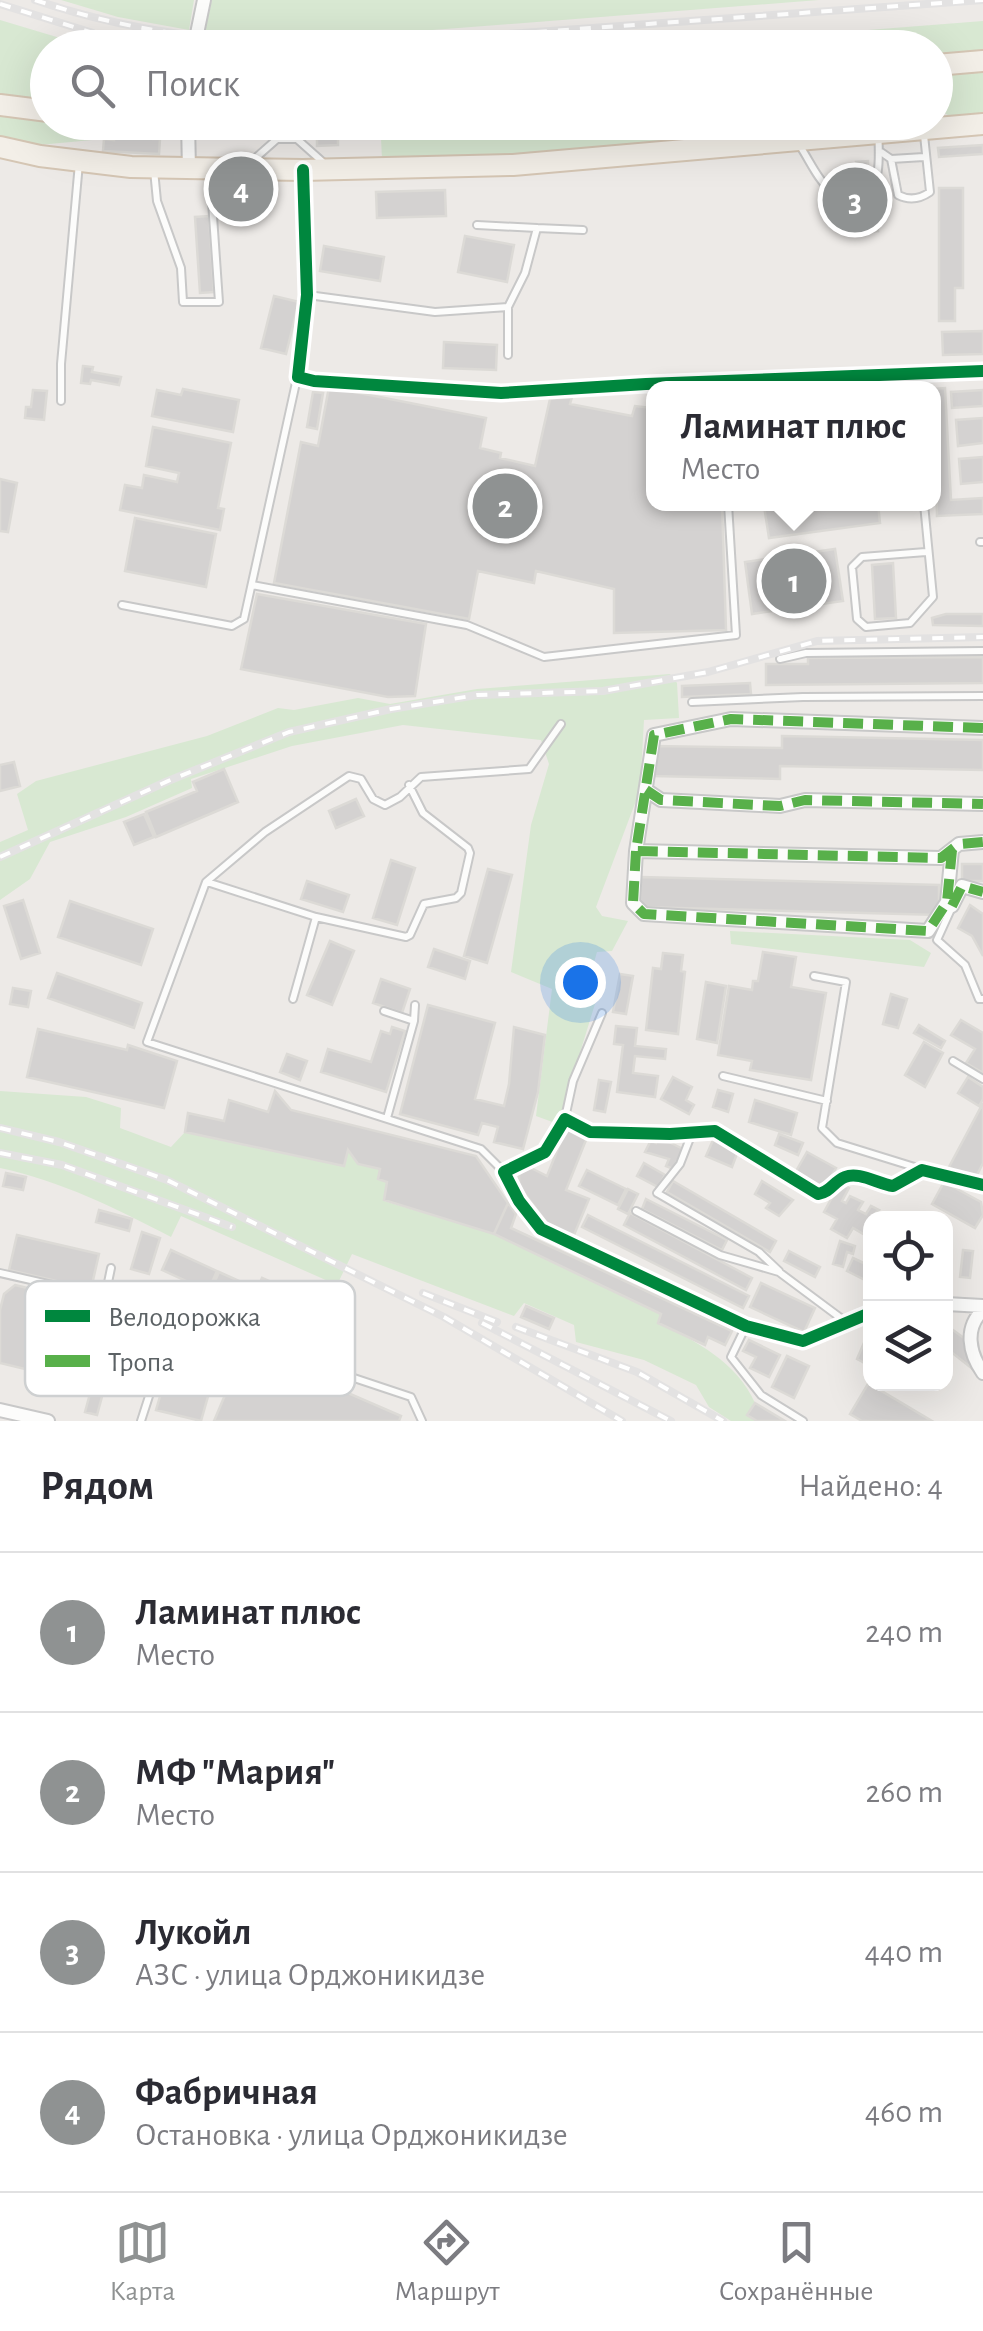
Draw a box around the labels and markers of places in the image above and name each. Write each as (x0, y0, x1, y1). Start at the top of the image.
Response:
pin: 4 (208, 152, 274, 226)
pin: 3 (822, 162, 888, 238)
pin: 2 (472, 468, 538, 544)
pin: 1 (762, 544, 826, 618)

